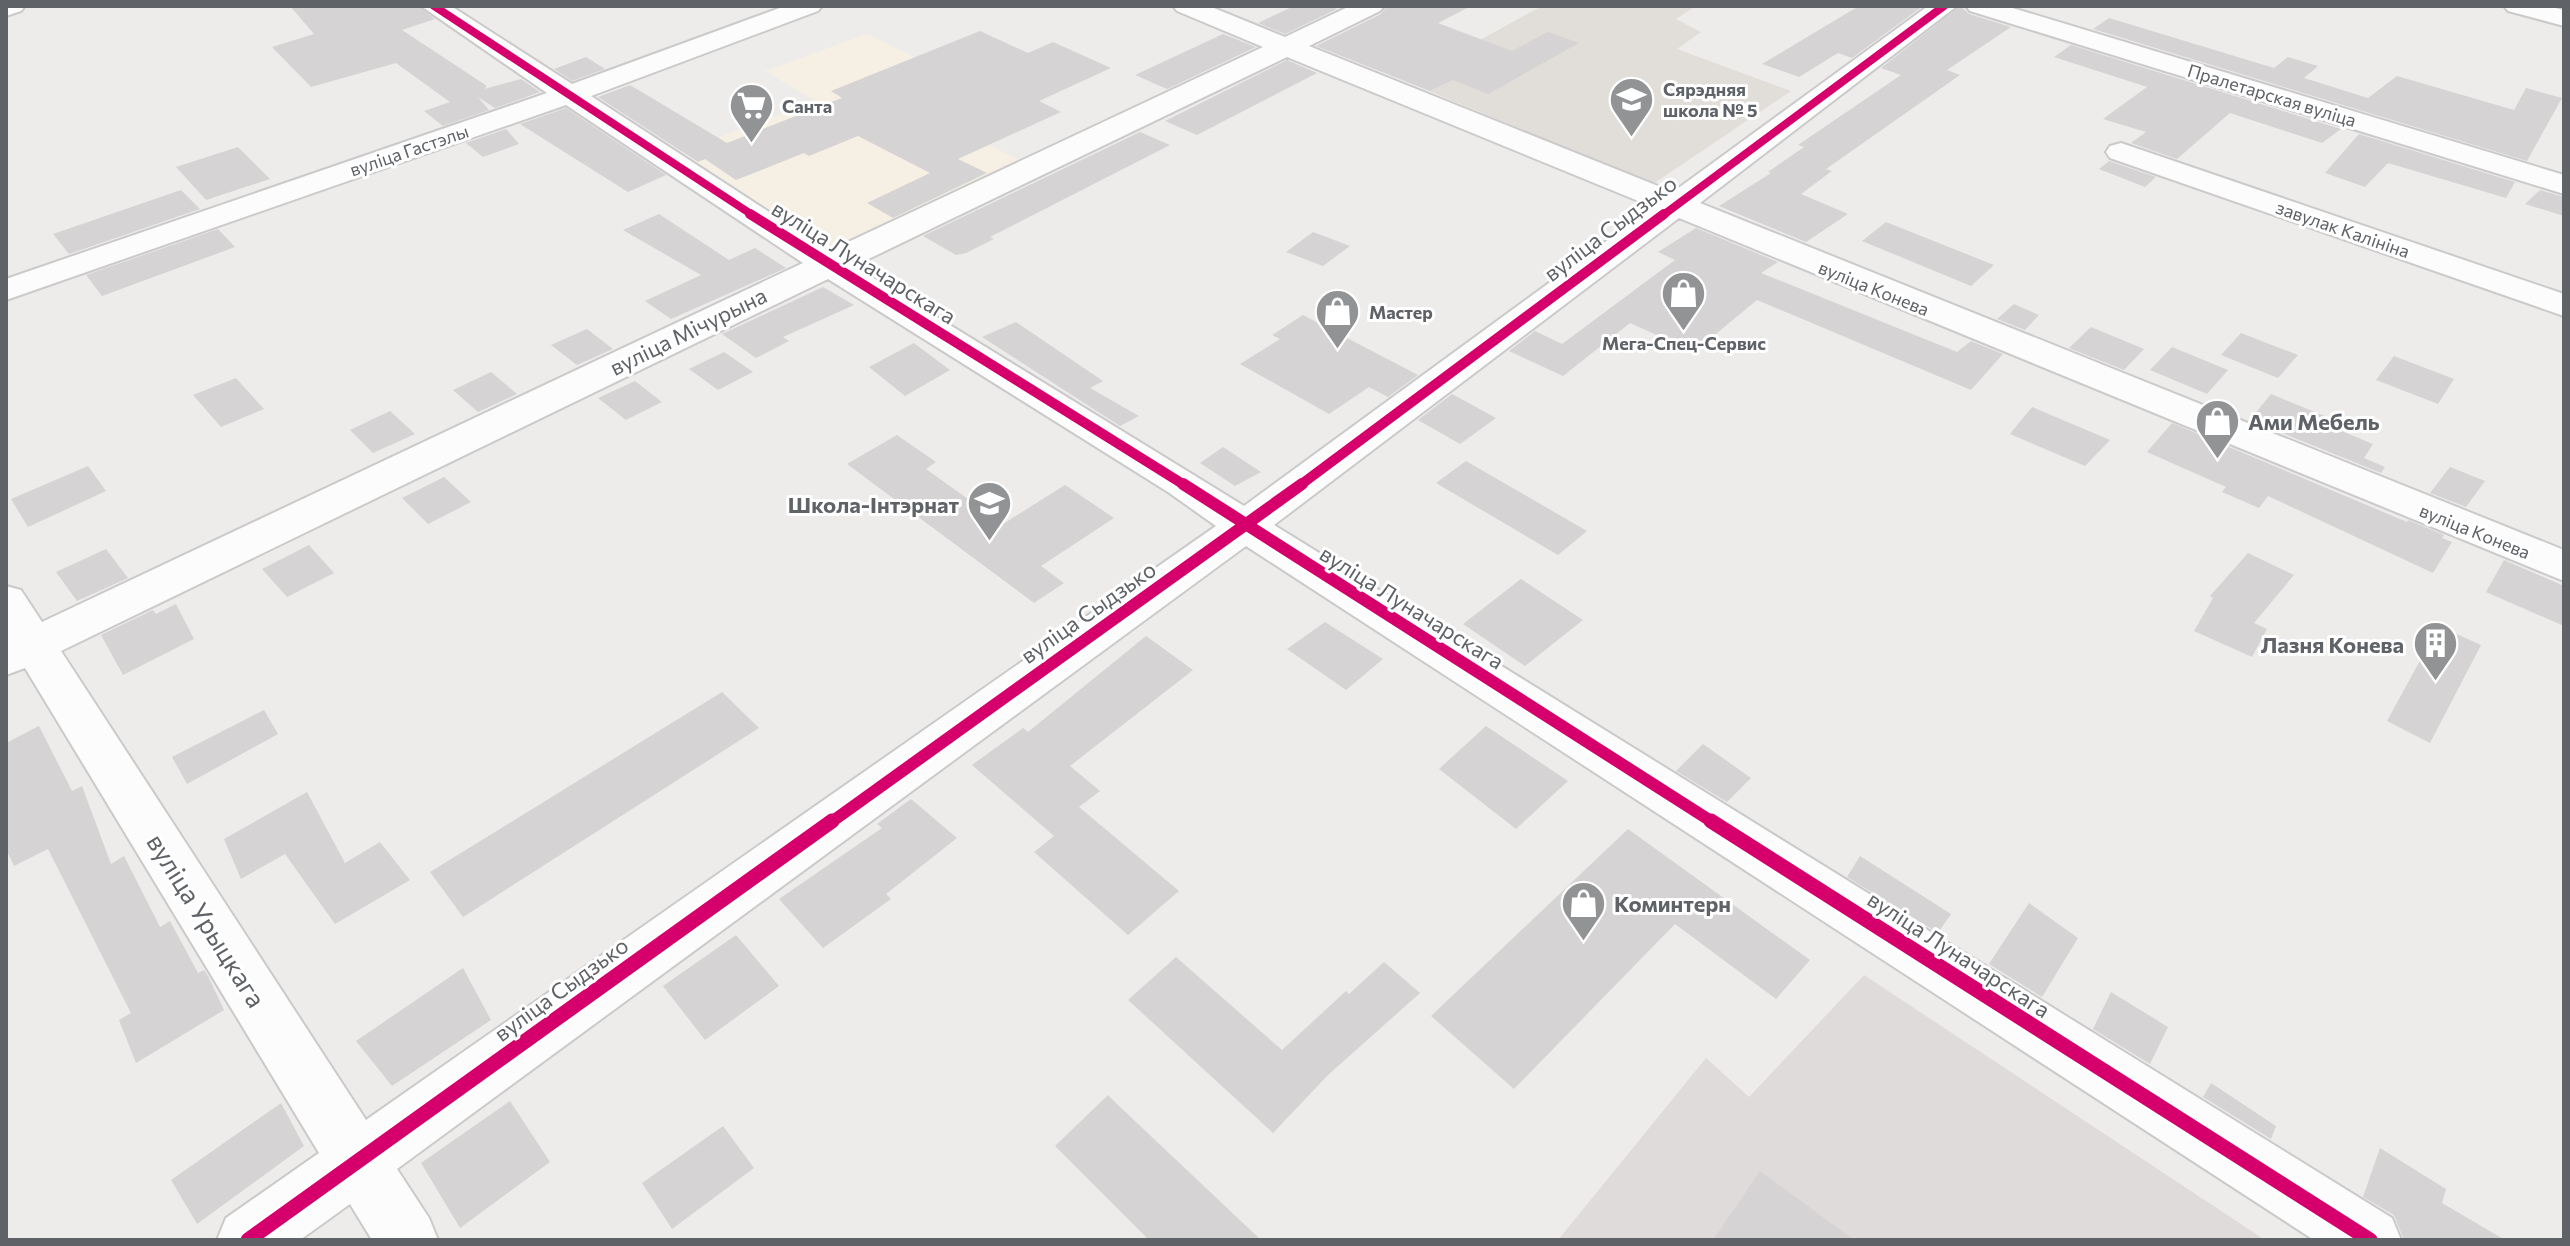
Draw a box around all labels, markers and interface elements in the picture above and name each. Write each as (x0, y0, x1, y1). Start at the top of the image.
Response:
street label: Пралетарская вуліца (2185, 59, 2359, 131)
school or university icon: Сярэдняя школа № 5 (1608, 75, 1656, 138)
place label: Сярэдняя школа № 5 (1663, 78, 1757, 121)
supermarket icon: Санта (727, 82, 775, 145)
place label: Санта (782, 95, 832, 117)
street label: вуліца Гастэлы (347, 119, 471, 181)
street label: вуліца Сыдзько (1538, 169, 1682, 287)
street label: вуліца Луначарскага (767, 194, 961, 330)
street label: завулак Калініна (2273, 196, 2413, 262)
street label: вуліца Конева (1815, 256, 1933, 320)
shop icon: Мега-Спец-Сервис (1660, 269, 1708, 332)
street label: вуліца Мічурына (605, 281, 771, 381)
shop icon: Мастер (1314, 288, 1362, 351)
place label: Мастер (1369, 301, 1433, 323)
place label: Мега-Спец-Сервис (1602, 332, 1766, 354)
shop icon: Ами Мебель (2193, 397, 2241, 460)
place label: Ами Мебель (2248, 408, 2380, 435)
school or university icon: Школа-Інтэрнат (966, 480, 1014, 543)
place label: Школа-Інтэрнат (788, 491, 959, 518)
street label: вуліца Конева (2416, 499, 2534, 563)
street label: вуліца Луначарскага (1315, 539, 1509, 675)
street label: вуліца Сыдзько (1015, 555, 1161, 669)
building icon: Лазня Конева (2411, 620, 2459, 683)
place label: Лазня Конева (2261, 631, 2404, 658)
street label: вуліца Урыцкага (141, 827, 273, 1013)
shop icon: Коминтерн (1559, 879, 1607, 942)
street label: вуліца Луначарскага (1863, 885, 2055, 1023)
place label: Коминтерн (1614, 890, 1731, 917)
street label: вуліца Сыдзько (489, 931, 633, 1047)

